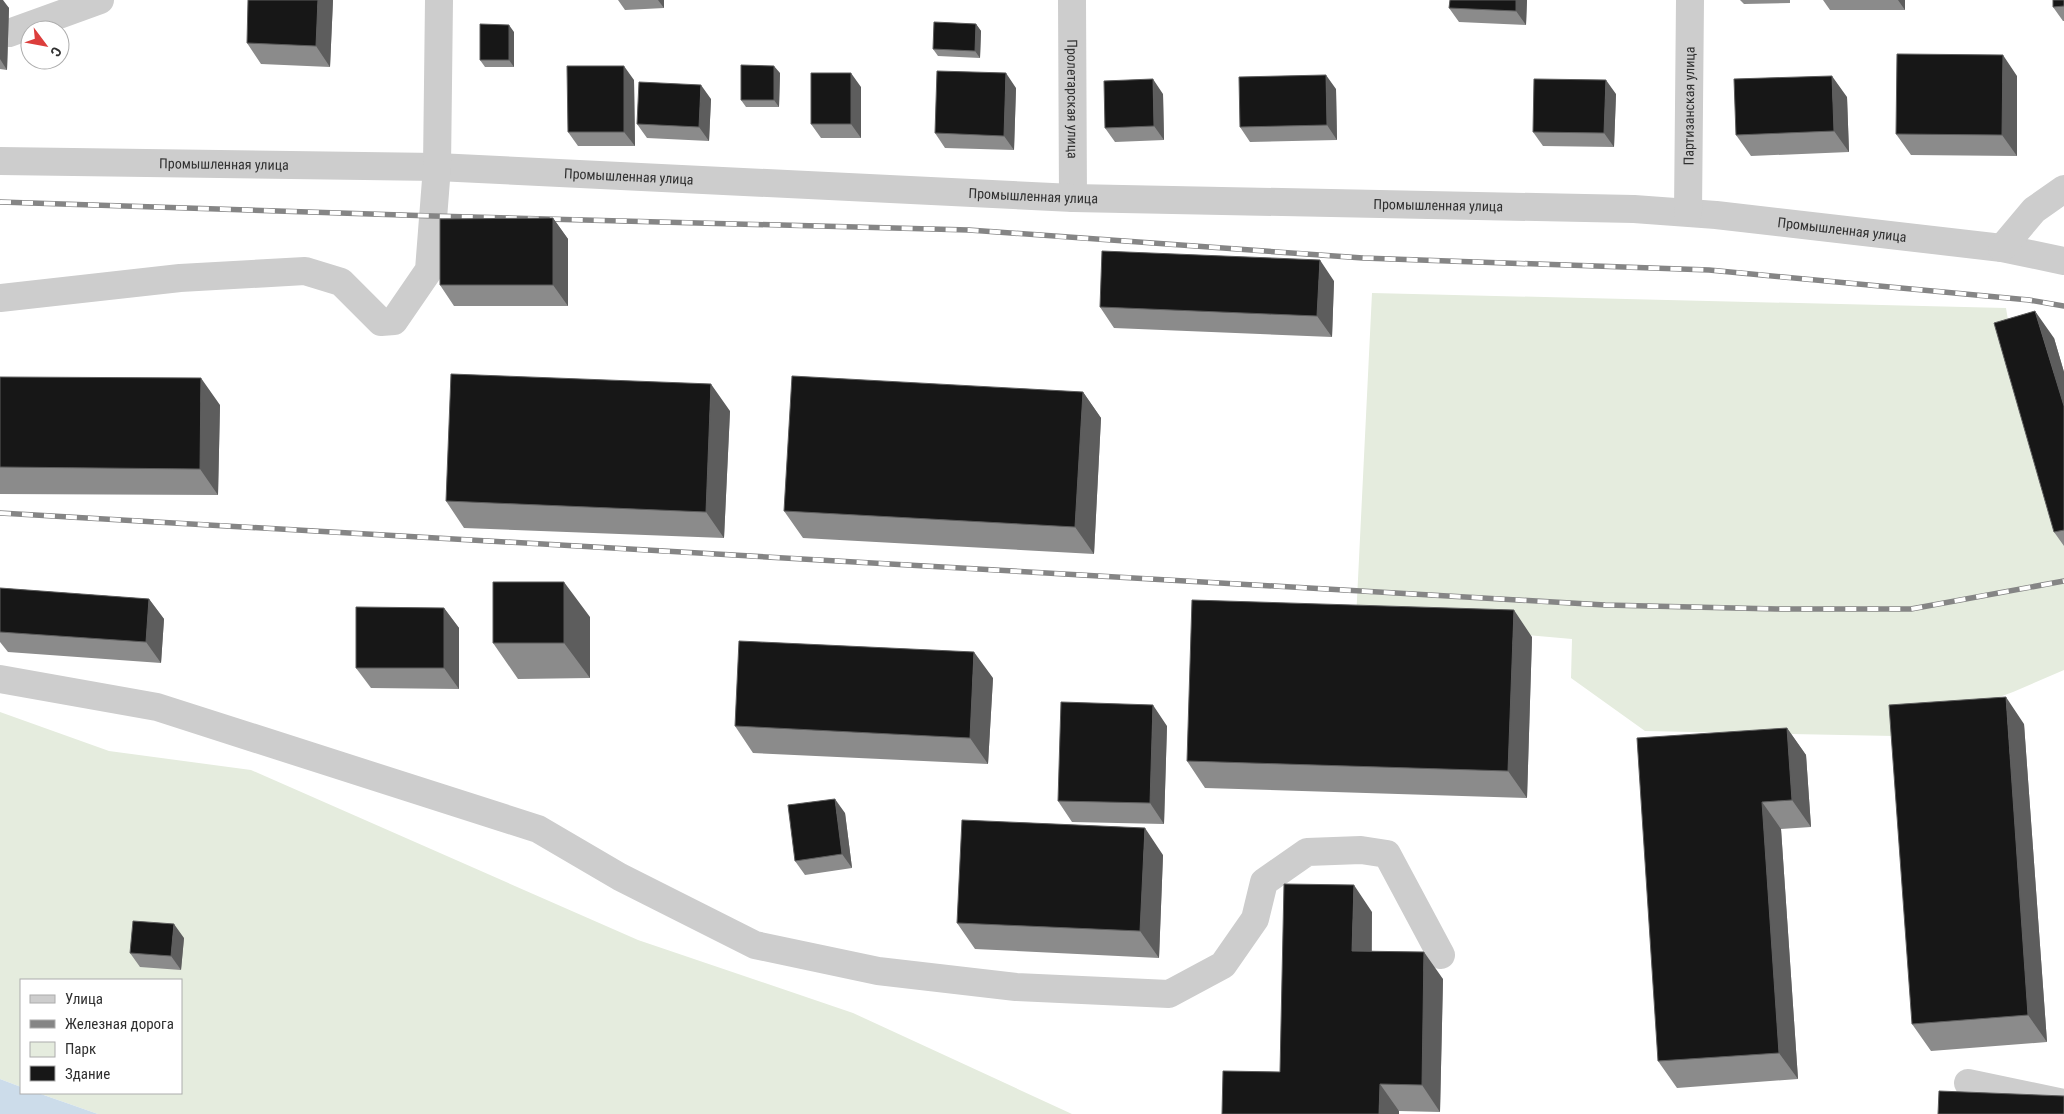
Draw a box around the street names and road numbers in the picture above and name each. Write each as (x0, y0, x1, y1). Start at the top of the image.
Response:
street label: Пролетарская улица (1064, 39, 1081, 159)
street label: Партизанская улица (1680, 47, 1698, 165)
street label: Промышленная улица (159, 155, 289, 173)
street label: Промышленная улица (564, 165, 694, 187)
street label: Промышленная улица (968, 185, 1098, 206)
street label: Промышленная улица (1373, 196, 1503, 214)
street label: Промышленная улица (1777, 214, 1907, 245)

